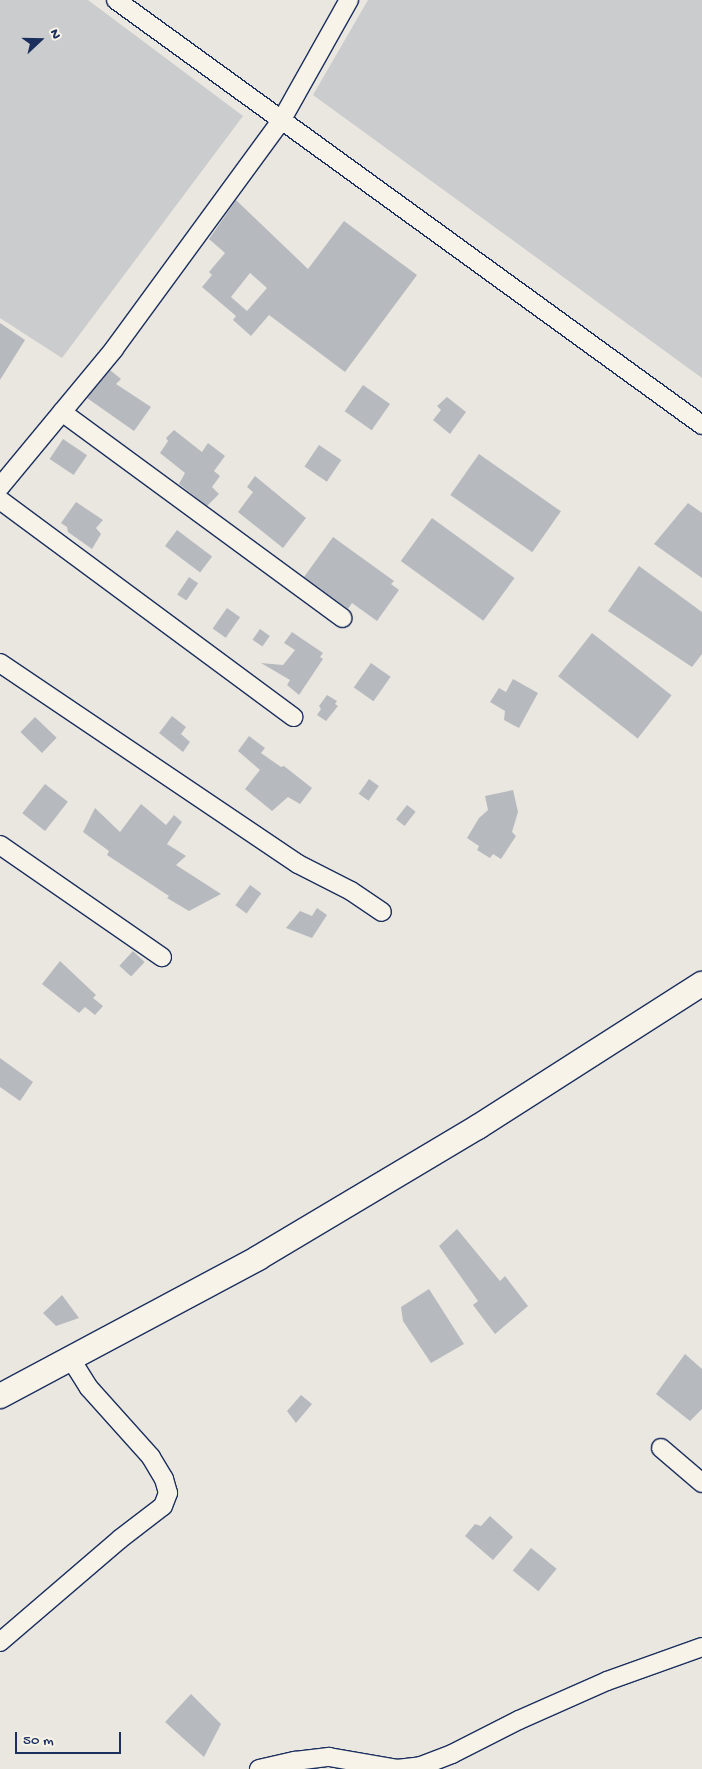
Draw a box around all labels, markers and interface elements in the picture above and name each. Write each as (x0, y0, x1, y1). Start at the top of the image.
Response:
north arrow (15, 15, 65, 65)
text: N (45, 27, 64, 42)
scale bar (18, 1722, 124, 1754)
text: 50 m (23, 1732, 54, 1750)

